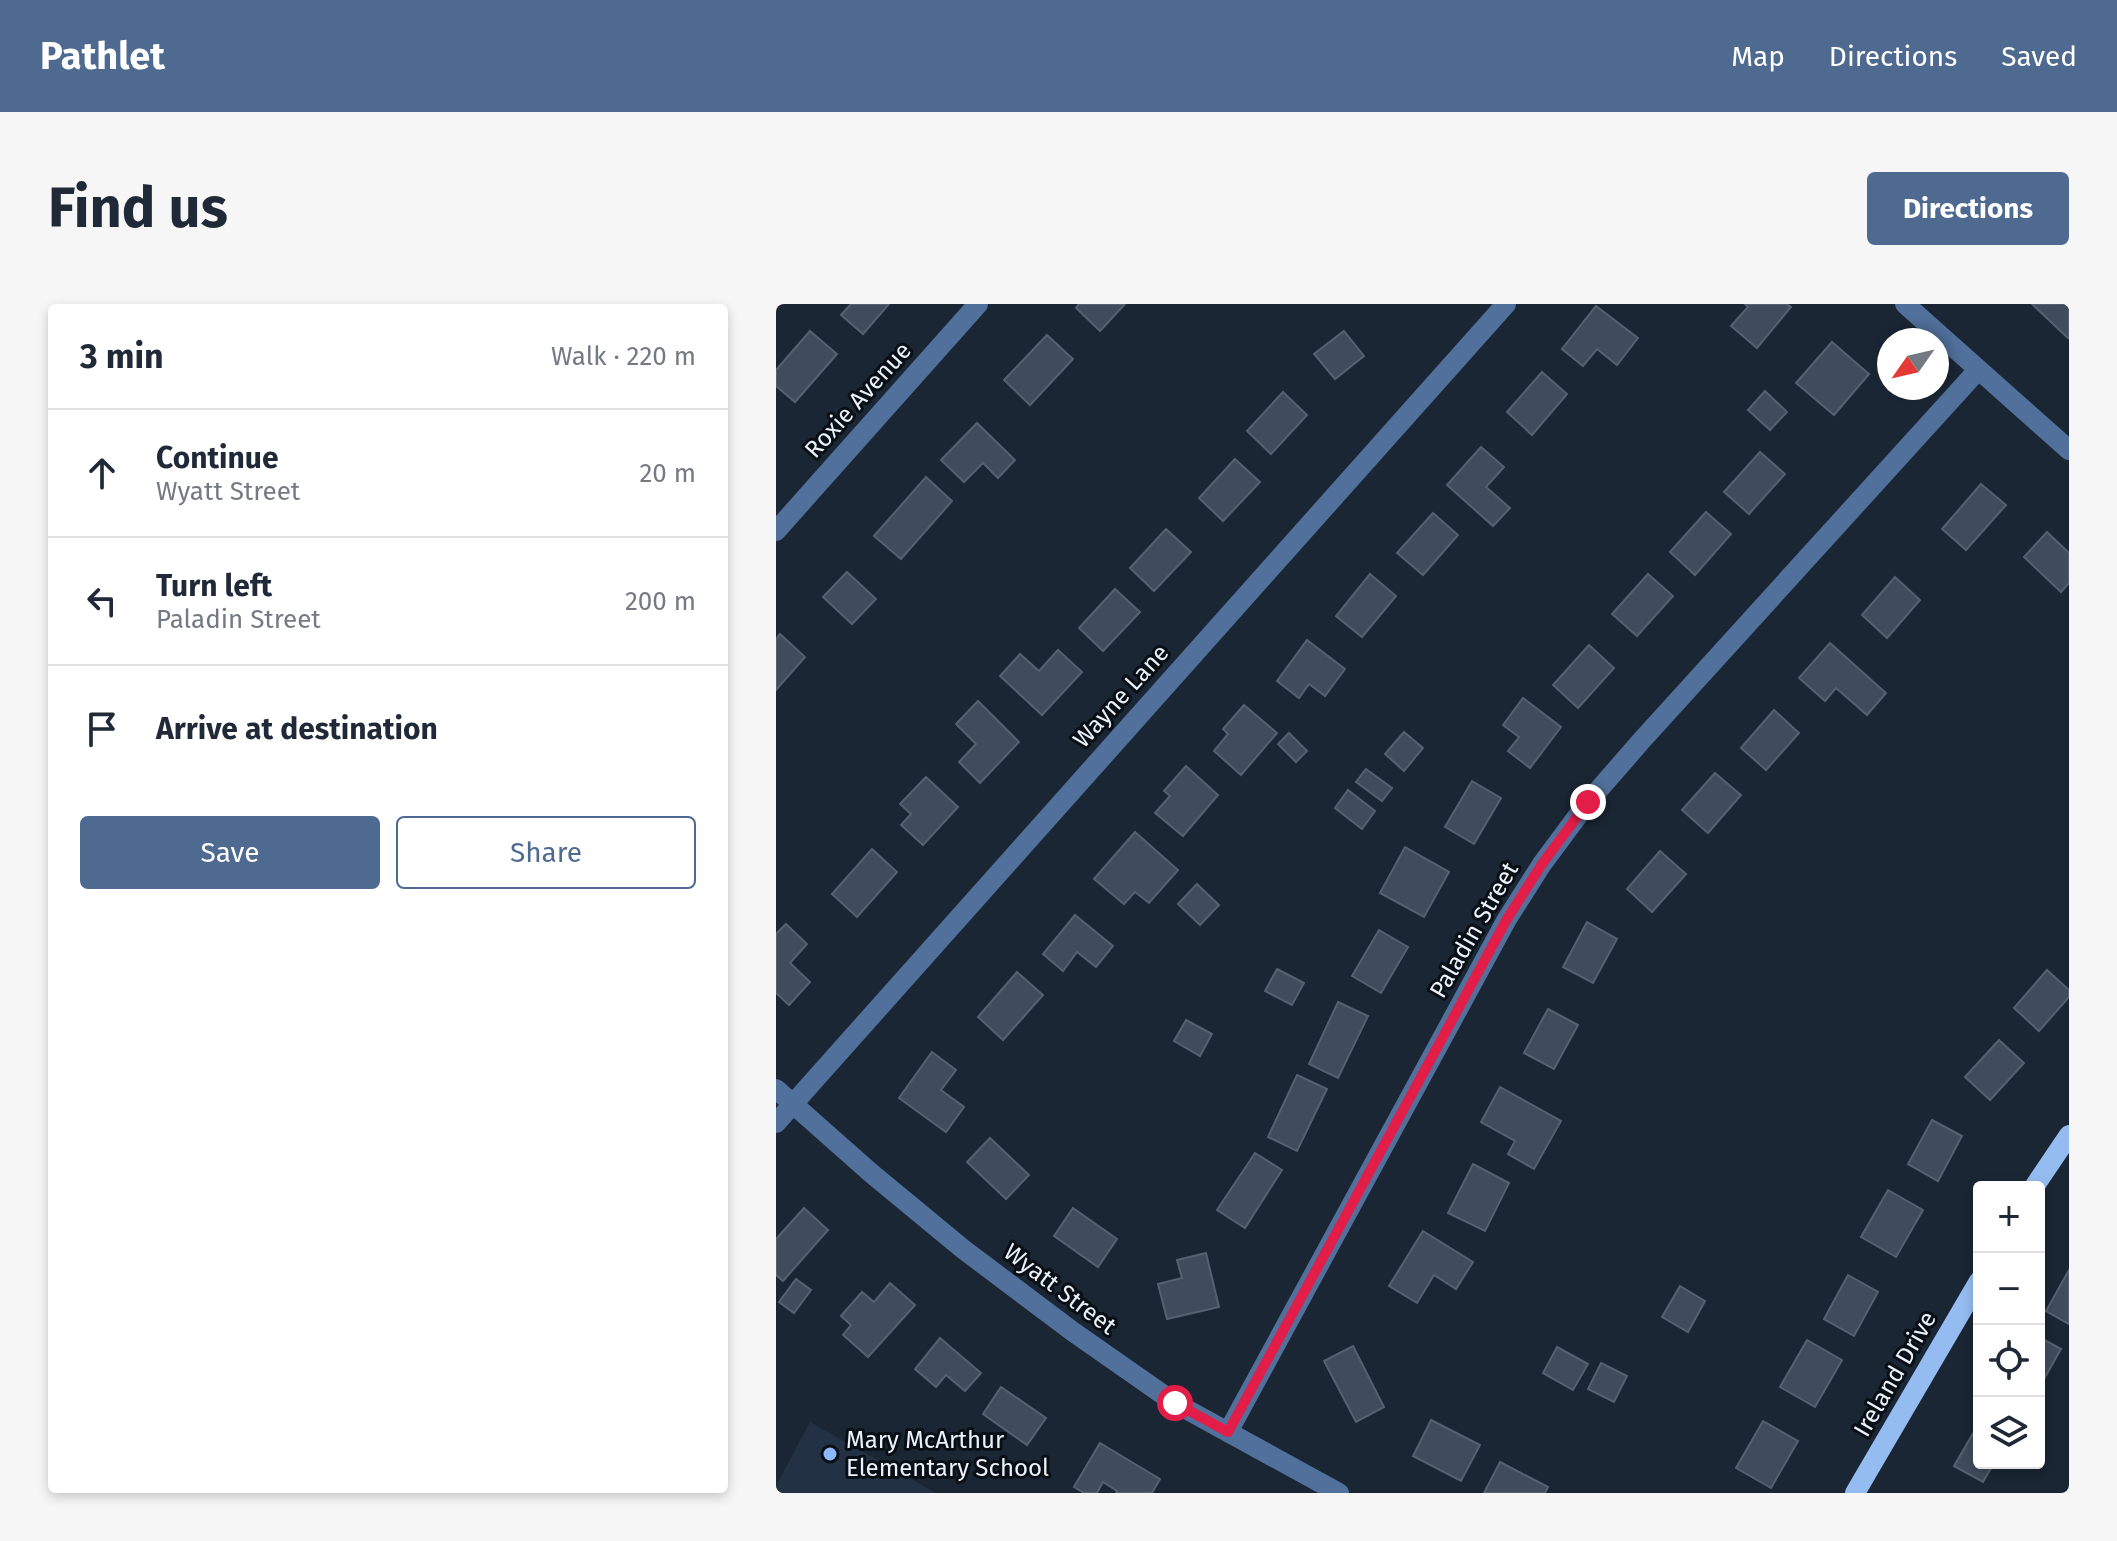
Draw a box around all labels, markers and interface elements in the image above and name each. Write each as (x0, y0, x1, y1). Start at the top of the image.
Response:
text: Pathlet (40, 33, 165, 79)
text: Map (1731, 40, 1785, 73)
text: Directions (1829, 40, 1957, 73)
text: Saved (2001, 40, 2077, 73)
button: Directions (1867, 172, 2069, 245)
text: Find us (48, 175, 228, 242)
north arrow (1877, 328, 1949, 400)
text: 3 min (80, 336, 164, 377)
street label: Roxie Avenue (799, 337, 917, 463)
text: Walk · 220 m (551, 341, 696, 372)
text: Continue (156, 440, 279, 476)
icon: ahead (80, 451, 124, 495)
text: 20 m (639, 458, 696, 489)
text: Wyatt Street (156, 476, 300, 507)
text: Turn left (156, 568, 272, 604)
icon: left (80, 579, 124, 623)
text: 200 m (625, 586, 696, 617)
text: Paladin Street (156, 604, 321, 635)
street label: Wayne Lane (1067, 639, 1175, 753)
icon: arrive (80, 707, 124, 751)
text: Arrive at destination (156, 711, 438, 747)
route end (1570, 784, 1606, 820)
button: Save (80, 816, 380, 889)
button: Share (396, 816, 696, 889)
street label: Paladin Street (1424, 857, 1524, 1003)
map controls (1973, 1181, 2045, 1469)
button: + (1973, 1181, 2045, 1253)
street label: Wyatt Street (998, 1238, 1122, 1340)
button: − (1973, 1253, 2045, 1325)
street label: Ireland Drive (1848, 1306, 1942, 1442)
button: locate (1973, 1325, 2045, 1397)
route start (1157, 1385, 1193, 1421)
button: layers (1973, 1397, 2045, 1469)
place label: Mary McArthur Elementary School (846, 1426, 1049, 1482)
marker: Mary McArthur Elementary School (821, 1445, 839, 1463)

